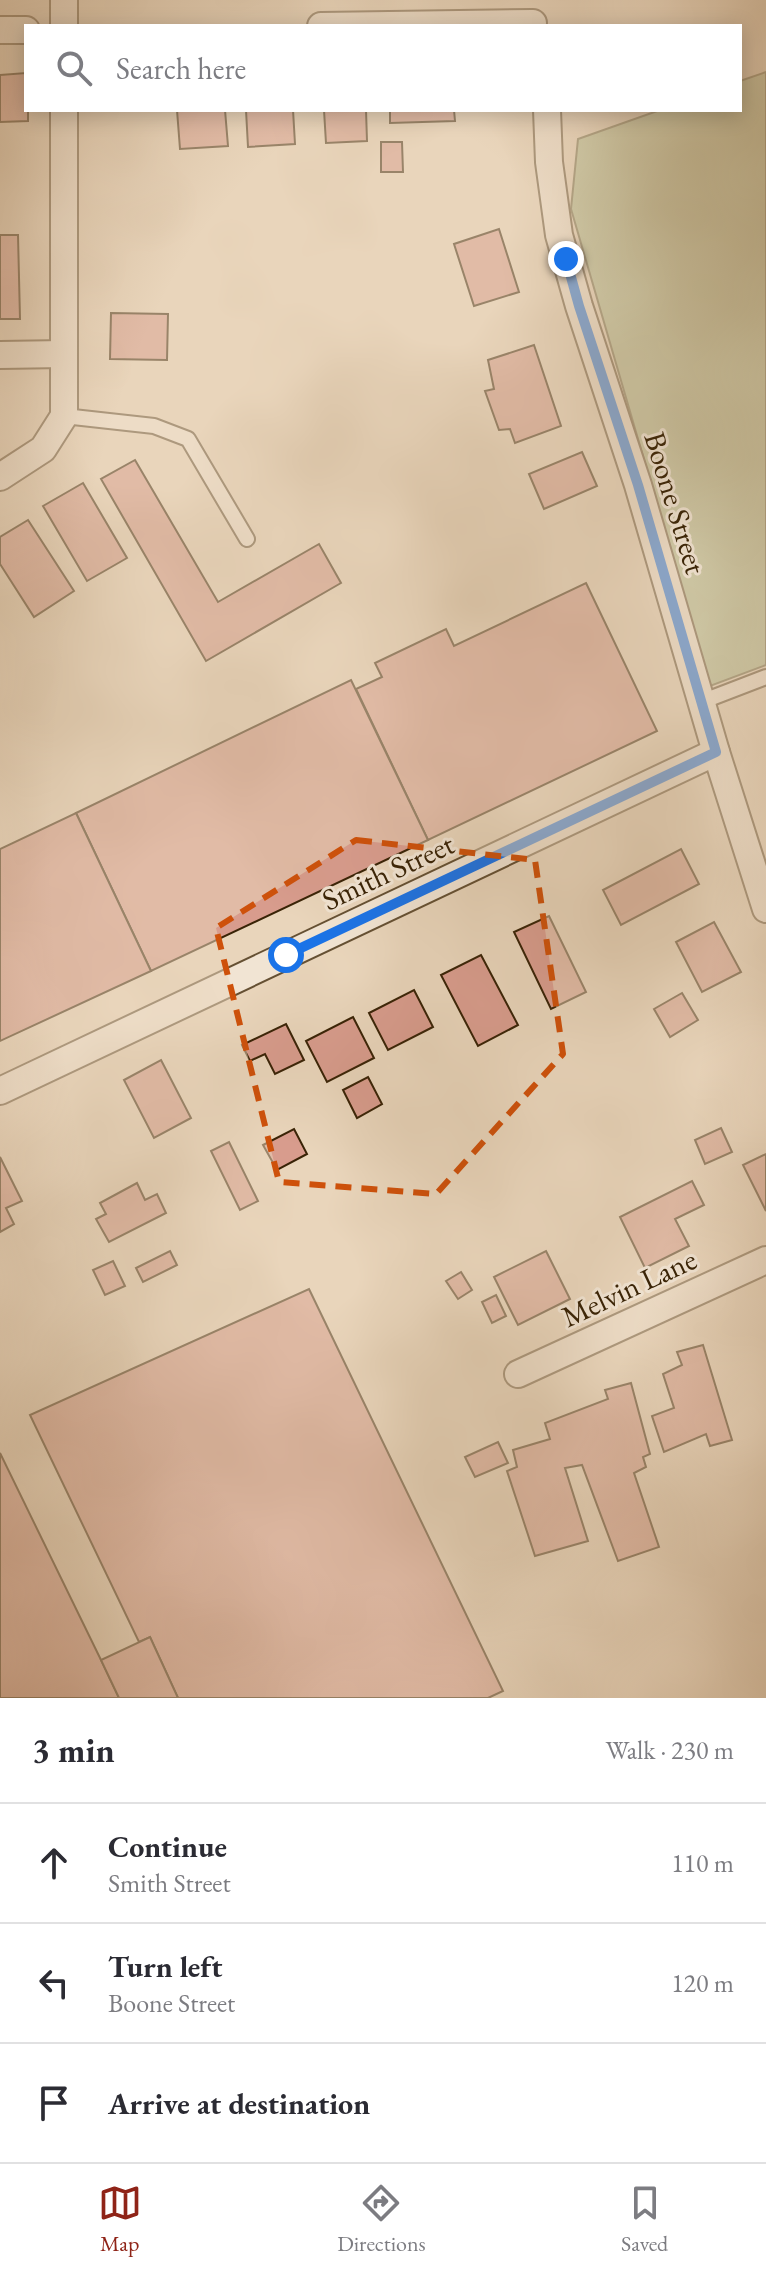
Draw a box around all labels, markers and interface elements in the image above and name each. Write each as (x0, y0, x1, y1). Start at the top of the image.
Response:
search box (24, 24, 742, 112)
icon: search (52, 46, 96, 90)
text: Search here (116, 49, 246, 88)
route end (548, 241, 584, 277)
street label: Boone Street (635, 427, 716, 579)
street label: Smith Street (315, 824, 461, 919)
route start (268, 937, 304, 973)
street label: Melvin Lane (555, 1239, 703, 1336)
text: 3 min (32, 1728, 115, 1772)
text: Walk · 230 m (606, 1733, 734, 1767)
text: Continue (108, 1827, 227, 1866)
icon: ahead (32, 1841, 76, 1885)
text: 110 m (671, 1846, 734, 1880)
text: Smith Street (108, 1866, 231, 1900)
text: Turn left (108, 1947, 222, 1986)
icon: left (32, 1961, 76, 2005)
text: 120 m (671, 1966, 734, 2000)
text: Boone Street (108, 1986, 235, 2020)
icon: arrive (32, 2081, 76, 2125)
text: Arrive at destination (108, 2084, 370, 2123)
tab: Map (98, 2181, 142, 2258)
tab: Directions (337, 2181, 426, 2258)
tab: Saved (621, 2181, 668, 2258)

